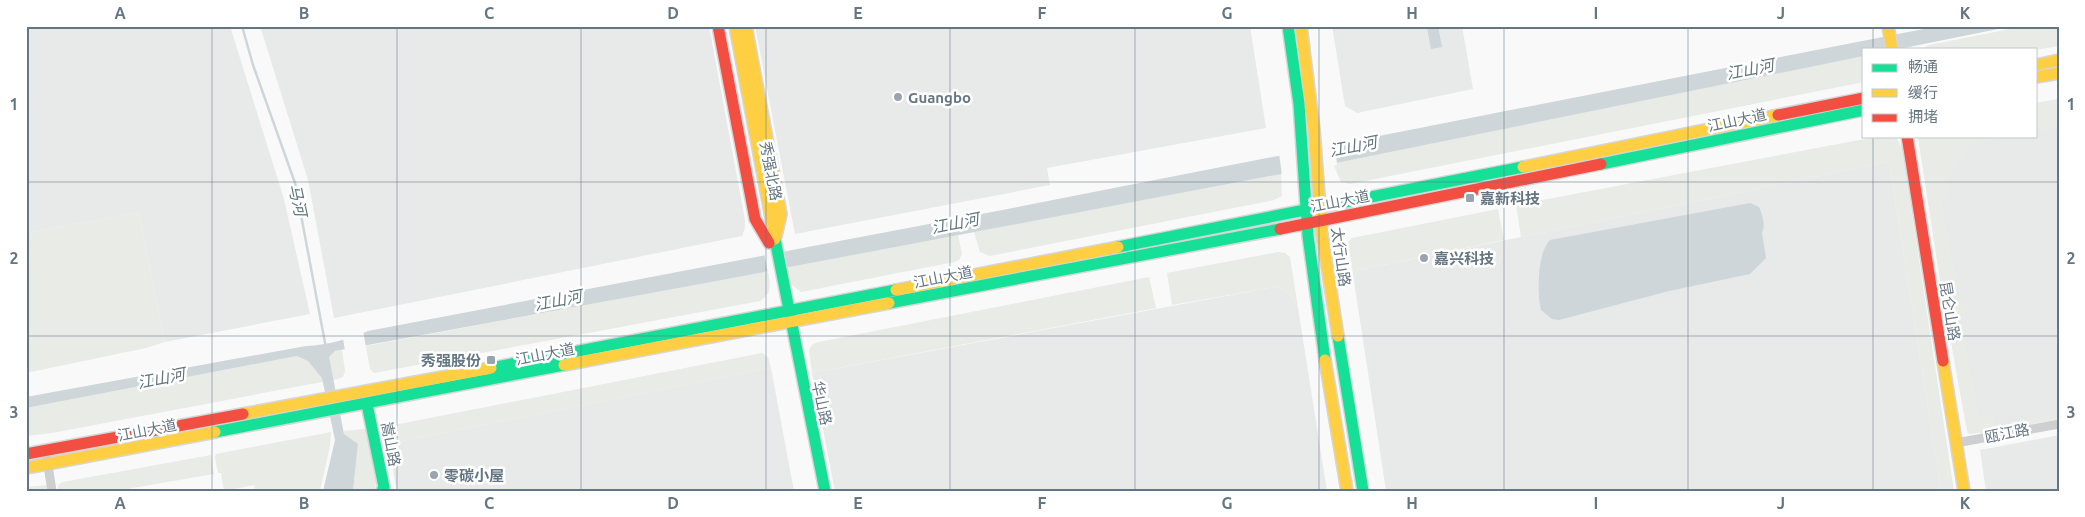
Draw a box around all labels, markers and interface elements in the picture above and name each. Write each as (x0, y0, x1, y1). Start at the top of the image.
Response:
text: A (114, 4, 126, 22)
text: B (299, 4, 309, 22)
text: C (484, 4, 494, 22)
text: D (667, 4, 679, 22)
text: E (853, 4, 863, 22)
text: F (1038, 4, 1047, 22)
text: G (1221, 4, 1233, 22)
text: H (1406, 4, 1418, 22)
text: I (1594, 4, 1598, 22)
text: J (1777, 4, 1785, 22)
text: K (1960, 4, 1971, 22)
legend (1862, 48, 2038, 138)
water label: 江山河 (1725, 55, 1778, 82)
text: 畅通 (1908, 58, 1938, 75)
text: 缓行 (1908, 84, 1938, 101)
place label: Guangbo (908, 89, 971, 106)
marker: Guangbo (892, 91, 904, 103)
text: 1 (9, 95, 19, 113)
text: 1 (2066, 95, 2076, 113)
street label: 江山大道 (1706, 105, 1768, 135)
text: 拥堵 (1908, 108, 1938, 125)
water label: 江山河 (1328, 132, 1381, 159)
street label: 秀强北路 (757, 140, 785, 202)
water label: 马河 (286, 182, 311, 220)
street label: 江山大道 (1309, 187, 1371, 215)
place label: 嘉新科技 (1480, 190, 1540, 207)
marker: 嘉新科技 (1464, 192, 1476, 204)
water label: 江山河 (930, 209, 983, 236)
street label: 太行山路 (1328, 226, 1354, 288)
text: 2 (9, 249, 19, 267)
text: 2 (2066, 249, 2076, 267)
place label: 嘉兴科技 (1434, 250, 1494, 267)
marker: 嘉兴科技 (1418, 252, 1430, 264)
street label: 江山大道 (912, 263, 974, 291)
street label: 昆仑山路 (1937, 280, 1963, 342)
water label: 江山河 (533, 286, 586, 313)
street label: 江山大道 (514, 340, 576, 368)
place label: 秀强股份 (421, 352, 481, 369)
marker: 秀强股份 (485, 354, 497, 366)
water label: 江山河 (136, 364, 189, 391)
street label: 华山路 (809, 379, 835, 427)
text: 3 (9, 403, 19, 421)
text: 3 (2066, 403, 2076, 421)
street label: 江山大道 (116, 416, 178, 444)
street label: 嵩山路 (378, 420, 404, 468)
street label: 瓯江路 (1983, 420, 2031, 446)
place label: 零碳小屋 (444, 467, 504, 484)
marker: 零碳小屋 (428, 469, 440, 481)
text: A (114, 494, 126, 512)
text: B (299, 494, 309, 512)
text: C (484, 494, 494, 512)
text: D (667, 494, 679, 512)
text: E (853, 494, 863, 512)
text: F (1038, 494, 1047, 512)
text: G (1221, 494, 1233, 512)
text: H (1406, 494, 1418, 512)
text: I (1594, 494, 1598, 512)
text: J (1777, 494, 1785, 512)
text: K (1960, 494, 1971, 512)

